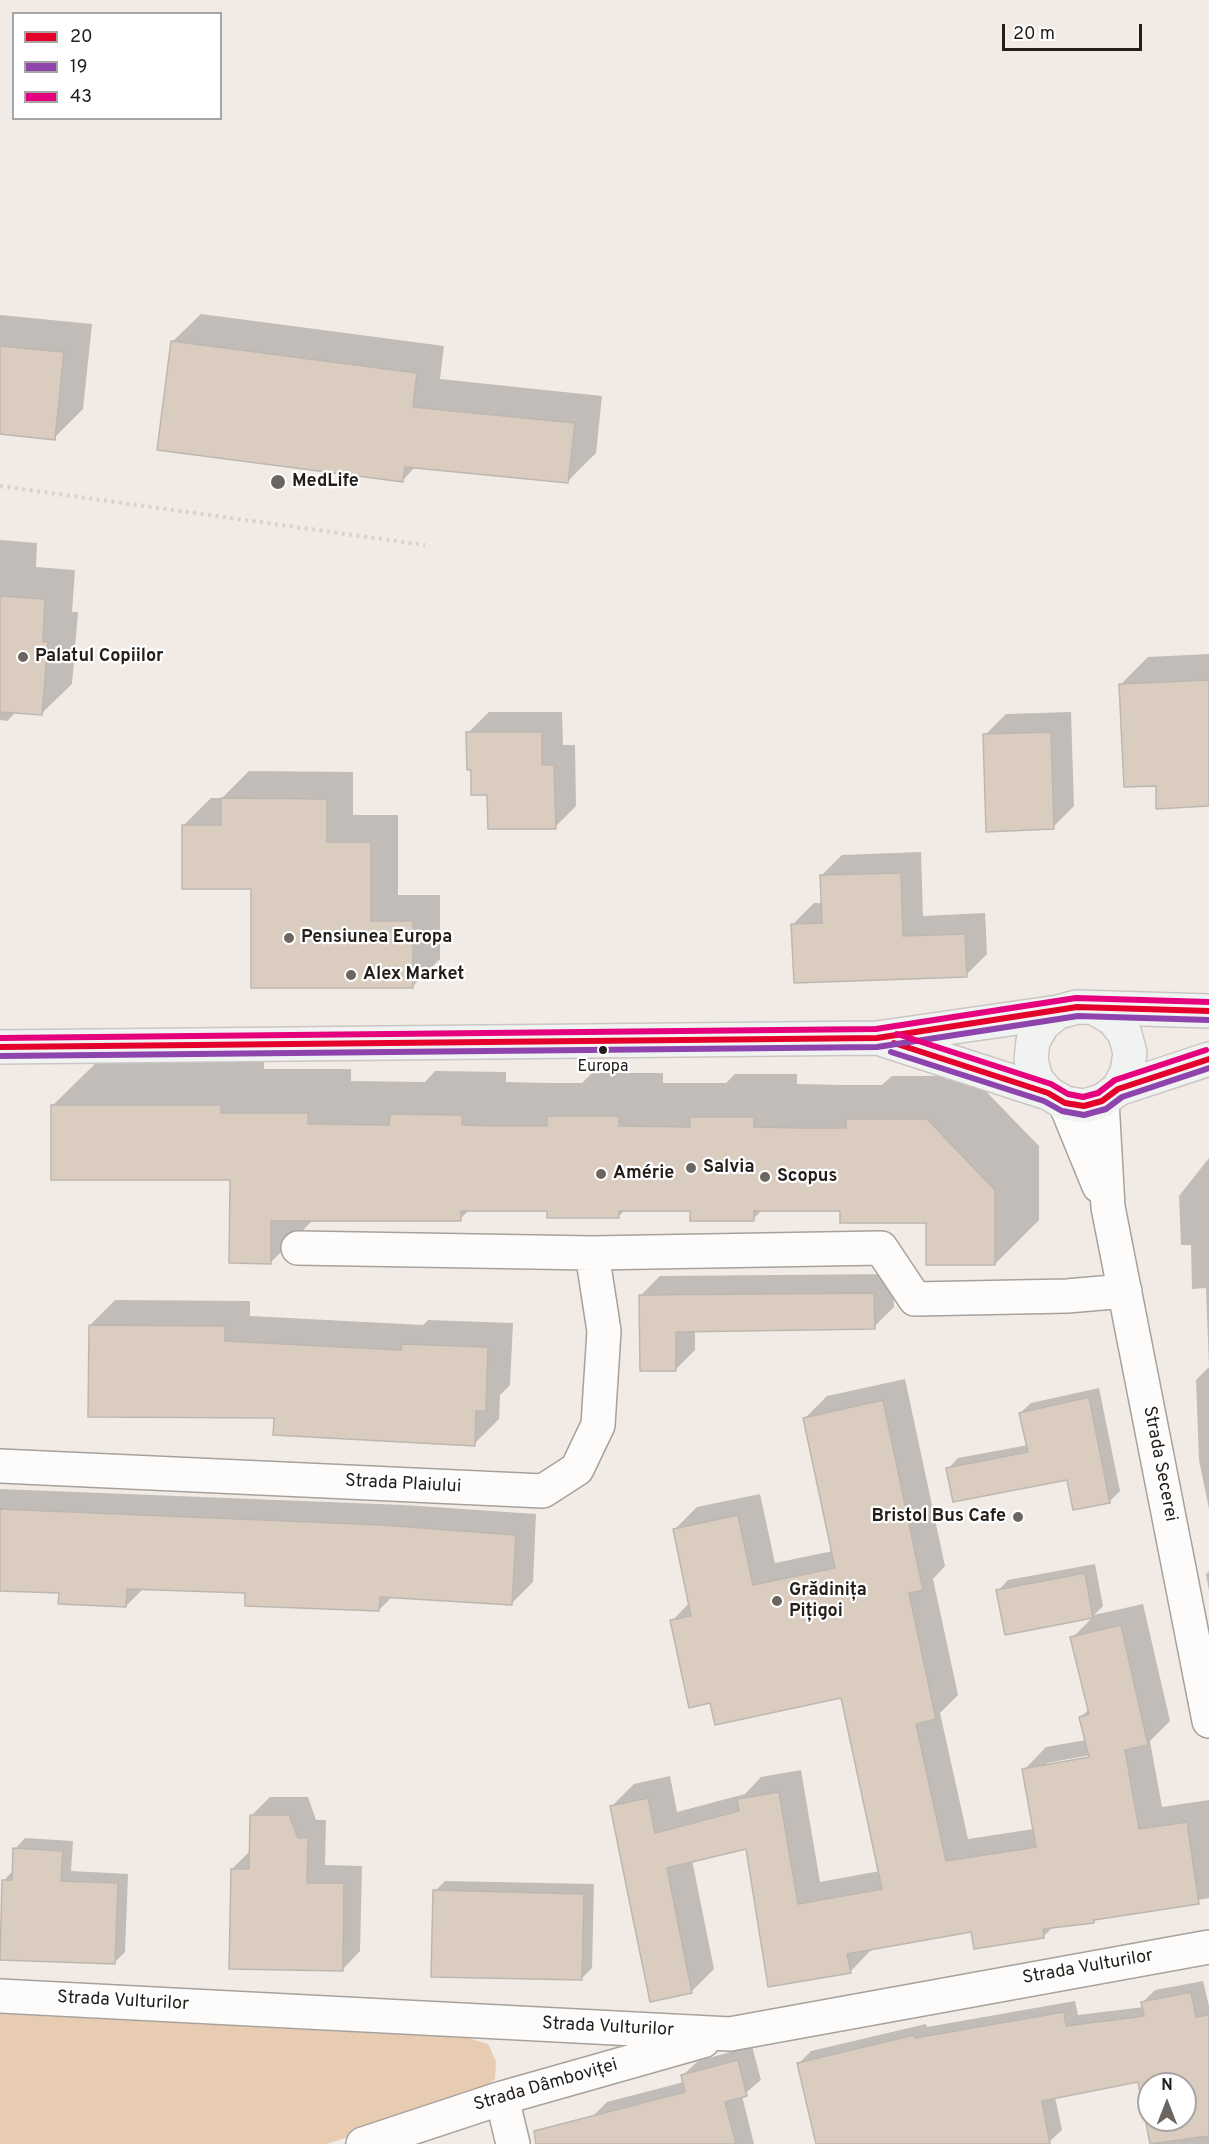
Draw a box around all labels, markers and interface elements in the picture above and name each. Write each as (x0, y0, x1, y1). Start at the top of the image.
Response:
legend (12, 12, 222, 120)
scale bar (1005, 12, 1144, 50)
text: 20 m (1013, 23, 1055, 46)
text: 20 (70, 26, 93, 49)
text: 19 (70, 56, 87, 79)
text: 43 (70, 86, 92, 109)
place label: MedLife (292, 471, 359, 493)
marker: MedLife (269, 473, 287, 491)
place label: Palatul Copiilor (35, 646, 164, 668)
marker: Palatul Copiilor (16, 650, 30, 664)
place label: Pensiunea Europa (301, 927, 452, 949)
marker: Pensiunea Europa (282, 931, 296, 945)
place label: Alex Market (363, 964, 464, 986)
marker: Alex Market (344, 968, 358, 982)
marker: Europa (597, 1044, 609, 1056)
place label: Europa (577, 1058, 629, 1078)
place label: Salvia (703, 1157, 754, 1179)
marker: Salvia (684, 1161, 698, 1175)
place label: Amérie (613, 1163, 674, 1185)
place label: Scopus (777, 1166, 837, 1188)
marker: Amérie (594, 1167, 608, 1181)
marker: Scopus (758, 1170, 772, 1184)
street label: Strada Secerei (1137, 1404, 1181, 1524)
street label: Strada Plaiului (344, 1471, 462, 1499)
place label: Bristol Bus Cafe (871, 1506, 1006, 1528)
marker: Bristol Bus Cafe (1011, 1510, 1025, 1524)
place label: Grădinița Pițigoi (789, 1580, 867, 1622)
marker: Grădinița Pițigoi (770, 1594, 784, 1608)
street label: Strada Vulturilor (1021, 1946, 1155, 1990)
street label: Strada Vulturilor (56, 1988, 190, 2016)
street label: Strada Vulturilor (541, 2014, 675, 2042)
street label: Strada Dâmboviței (472, 2055, 620, 2117)
north arrow (1137, 2072, 1197, 2132)
text: N (1161, 2076, 1173, 2096)

